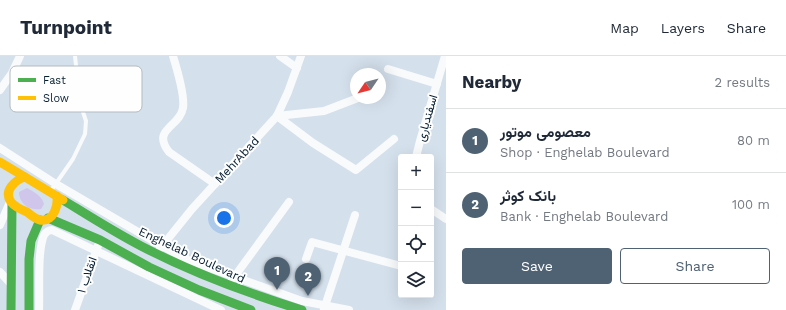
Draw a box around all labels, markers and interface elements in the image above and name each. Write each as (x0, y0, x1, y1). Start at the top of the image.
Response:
text: Turnpoint (20, 16, 112, 39)
text: Map (610, 20, 639, 36)
text: Layers (661, 20, 705, 36)
text: Share (727, 20, 766, 36)
legend (10, 66, 142, 112)
north arrow (350, 68, 386, 104)
text: Nearby (462, 72, 521, 92)
text: Fast (43, 74, 66, 87)
text: 2 results (715, 75, 770, 90)
text: Slow (43, 92, 69, 105)
street label: اسفندیاری (414, 93, 441, 143)
text: معصومی موتور (500, 123, 591, 141)
text: 1 (472, 133, 478, 148)
text: 80 m (737, 133, 770, 148)
street label: MehrAbad (212, 134, 262, 186)
text: Shop · Enghelab Boulevard (500, 145, 670, 160)
map controls (398, 154, 434, 298)
button: + (398, 154, 434, 190)
text: بانک کوثر (500, 187, 556, 205)
button: − (398, 190, 434, 226)
text: 2 (471, 197, 479, 212)
text: 100 m (732, 197, 770, 212)
your location (214, 208, 234, 228)
text: Bank · Enghelab Boulevard (500, 209, 668, 224)
street label: Enghelab Boulevard (137, 224, 247, 286)
button: locate (398, 226, 434, 262)
button: Save (462, 248, 612, 284)
button: Share (620, 248, 770, 284)
street label: انقلاب ۱ (74, 255, 100, 295)
pin: 1 (264, 257, 290, 290)
button: layers (398, 262, 434, 298)
pin: 2 (295, 263, 321, 296)

